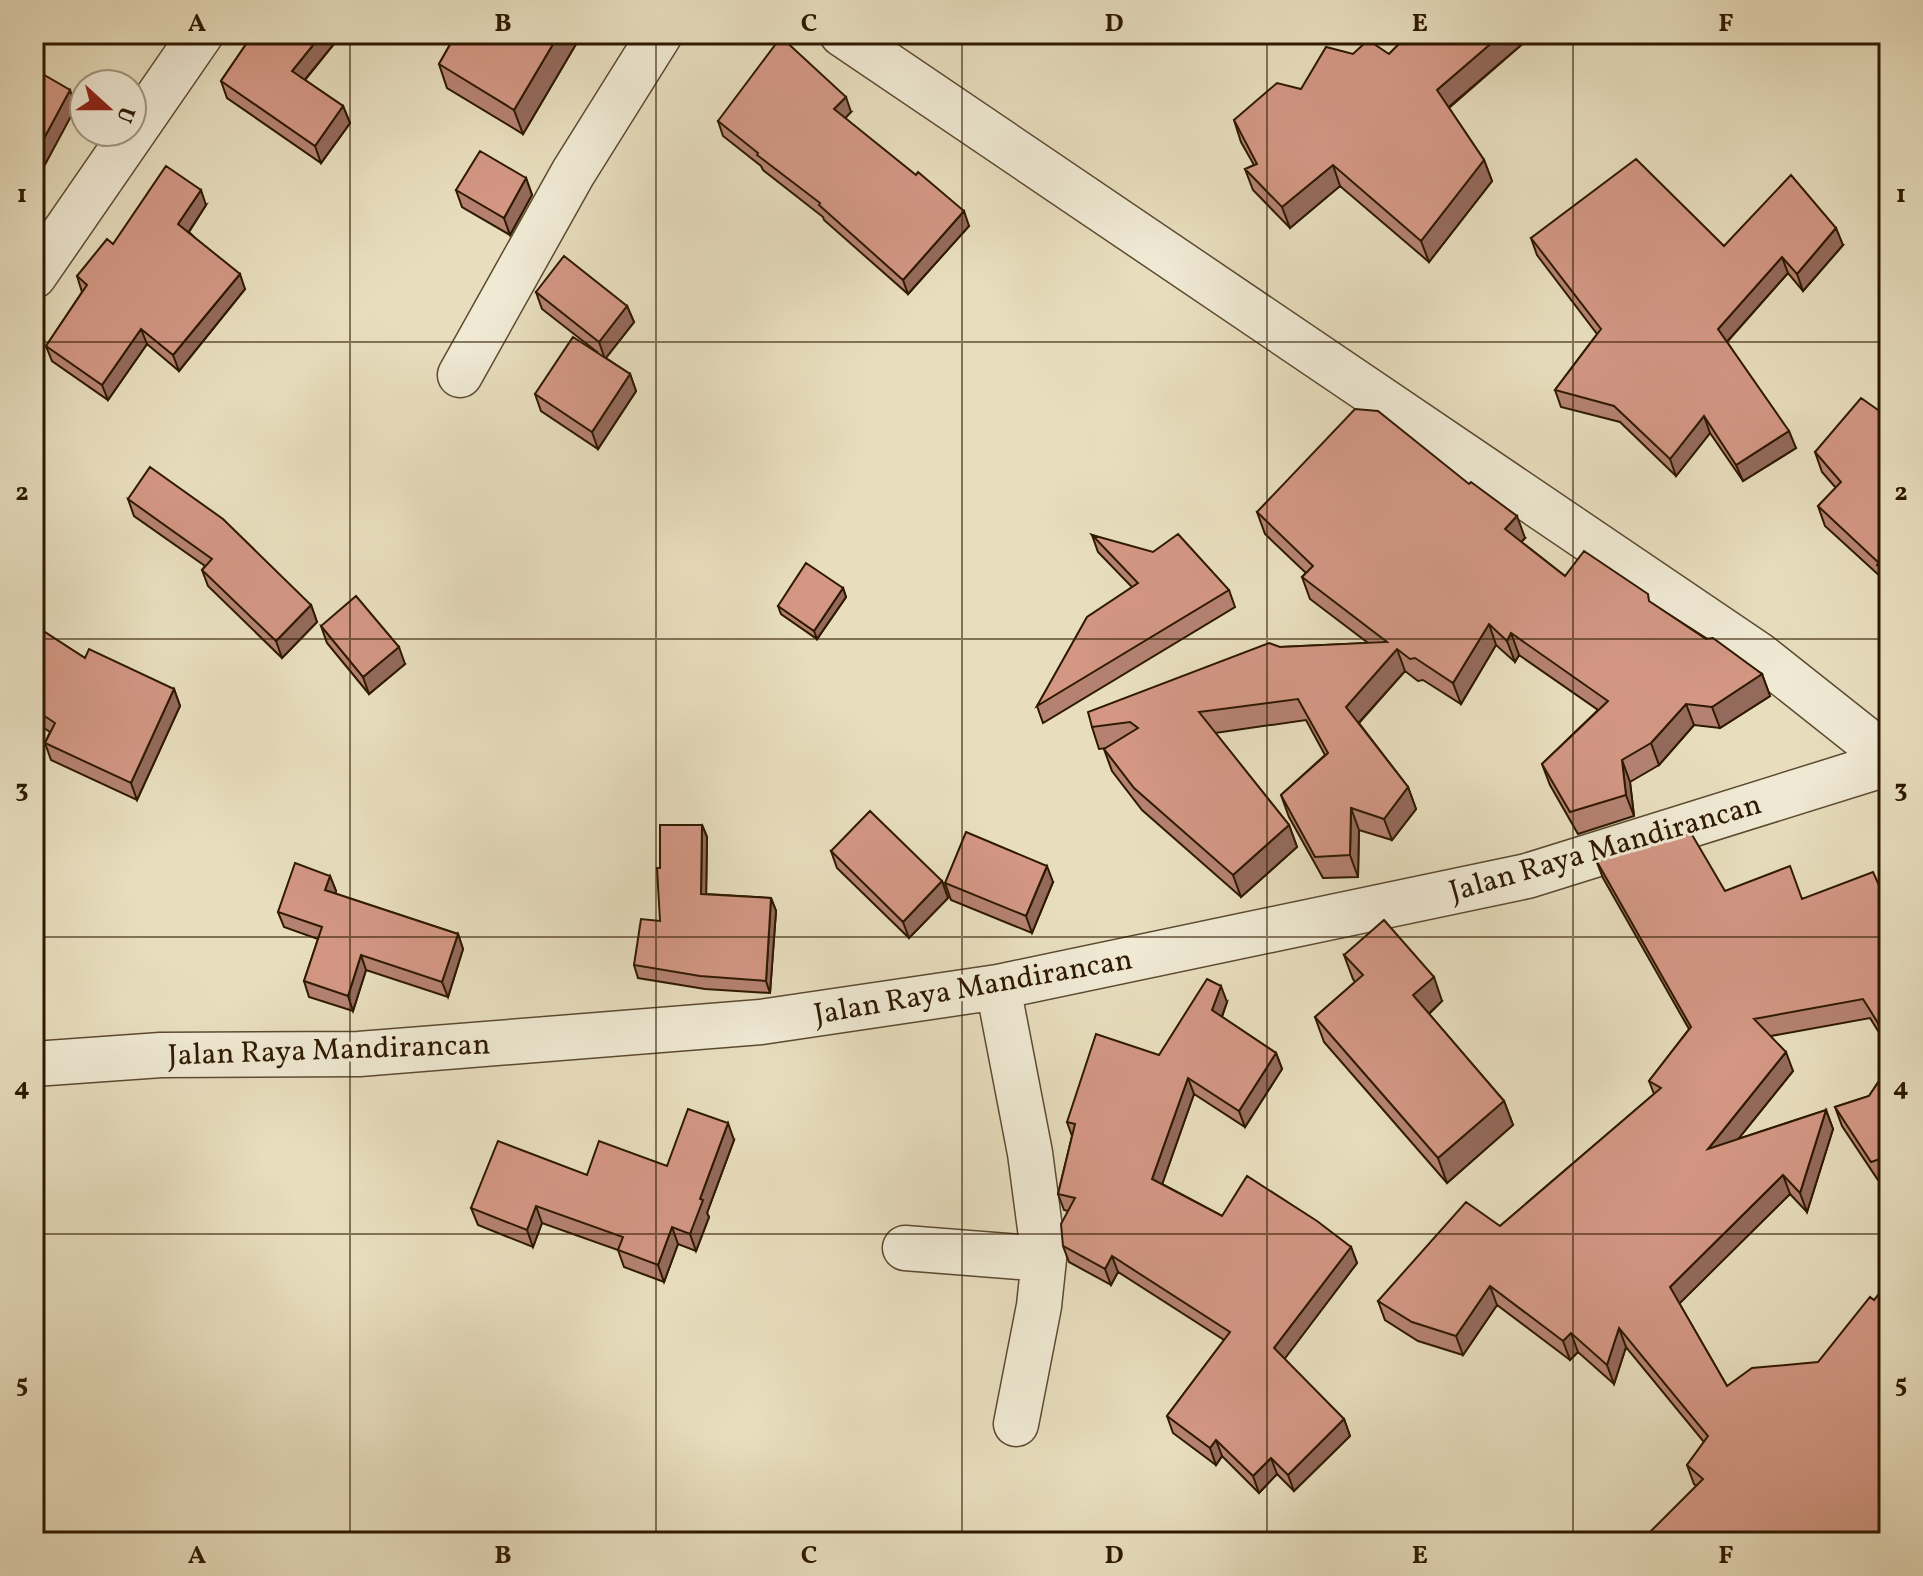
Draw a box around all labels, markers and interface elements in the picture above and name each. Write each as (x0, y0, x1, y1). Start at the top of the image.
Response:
text: A (188, 6, 207, 42)
text: B (494, 6, 512, 42)
text: C (801, 6, 817, 42)
text: D (1104, 6, 1124, 42)
text: E (1412, 6, 1428, 42)
text: F (1718, 6, 1734, 42)
north arrow (68, 68, 148, 148)
text: U (107, 102, 142, 127)
text: 1 (17, 177, 27, 213)
text: 1 (1896, 177, 1906, 213)
text: 2 (15, 475, 29, 511)
text: 2 (1894, 475, 1908, 511)
text: 3 (15, 772, 29, 808)
text: 3 (1894, 772, 1908, 808)
street label: Jalan Raya Mandirancan (1445, 784, 1766, 914)
street label: Jalan Raya Mandirancan (811, 939, 1136, 1037)
street label: Jalan Raya Mandirancan (167, 1024, 491, 1078)
text: 4 (14, 1070, 30, 1106)
text: 4 (1893, 1070, 1909, 1106)
text: 5 (16, 1367, 28, 1403)
text: 5 (1895, 1367, 1907, 1403)
text: A (188, 1538, 207, 1574)
text: B (494, 1538, 512, 1574)
text: C (801, 1538, 817, 1574)
text: D (1104, 1538, 1124, 1574)
text: E (1412, 1538, 1428, 1574)
text: F (1718, 1538, 1734, 1574)

